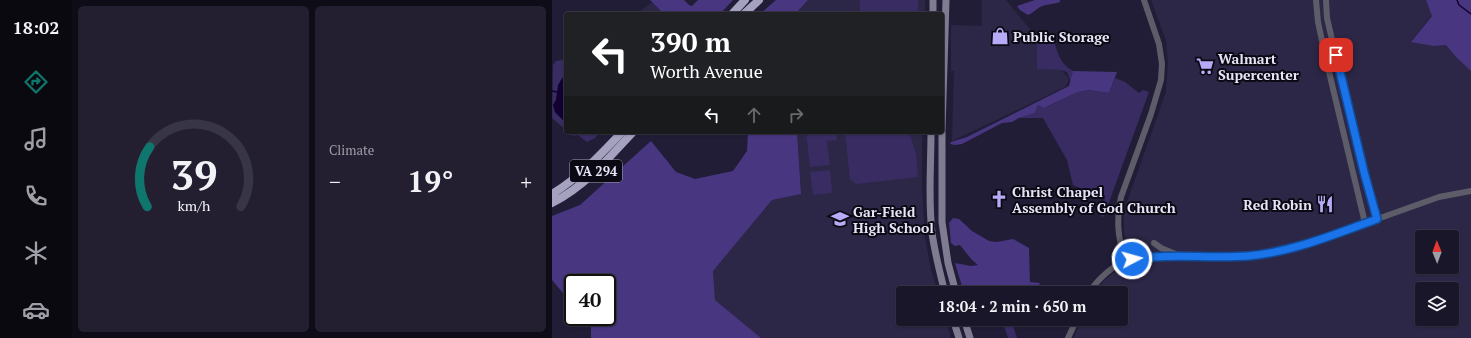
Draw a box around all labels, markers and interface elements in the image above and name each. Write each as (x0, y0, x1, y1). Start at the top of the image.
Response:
text: 18:02 (13, 15, 59, 39)
text: 390 m (650, 23, 731, 60)
shop icon: Public Storage (990, 26, 1010, 46)
place label: Public Storage (1013, 27, 1110, 46)
icon: left (584, 28, 636, 80)
pin (1319, 38, 1353, 72)
icon: arrive (1325, 44, 1347, 66)
place label: Walmart Supercenter (1218, 49, 1299, 84)
supermarket icon: Walmart Supercenter (1195, 56, 1215, 76)
text: Worth Avenue (650, 59, 763, 83)
icon: directions (22, 68, 50, 96)
icon: left (701, 104, 723, 126)
icon: ahead (743, 104, 765, 126)
icon: right (785, 104, 807, 126)
icon: music (22, 125, 50, 153)
text: Climate (329, 141, 374, 159)
text: 39 (170, 147, 217, 202)
road number: VA 294 (570, 160, 622, 182)
text: 19° (407, 161, 454, 201)
text: − (329, 167, 341, 196)
text: + (520, 167, 532, 196)
icon: phone (22, 182, 50, 210)
place label: Christ Chapel Assembly of God Church (1012, 182, 1176, 217)
church icon: Christ Chapel Assembly of God Church (989, 189, 1009, 209)
restaurant icon: Red Robin (1315, 194, 1335, 214)
place label: Red Robin (1243, 195, 1312, 214)
text: km/h (177, 196, 211, 215)
place label: Gar-Field High School (853, 202, 934, 237)
school or university icon: Gar-Field High School (830, 209, 850, 229)
north arrow (1415, 230, 1459, 274)
map controls (1415, 230, 1459, 326)
position arrow (1111, 238, 1153, 280)
icon: climate (22, 239, 50, 267)
speed limit sign: 40 (564, 274, 616, 326)
button: layers (1415, 282, 1459, 326)
icon: car (22, 296, 50, 324)
text: 18:04 · 2 min · 650 m (938, 296, 1086, 316)

